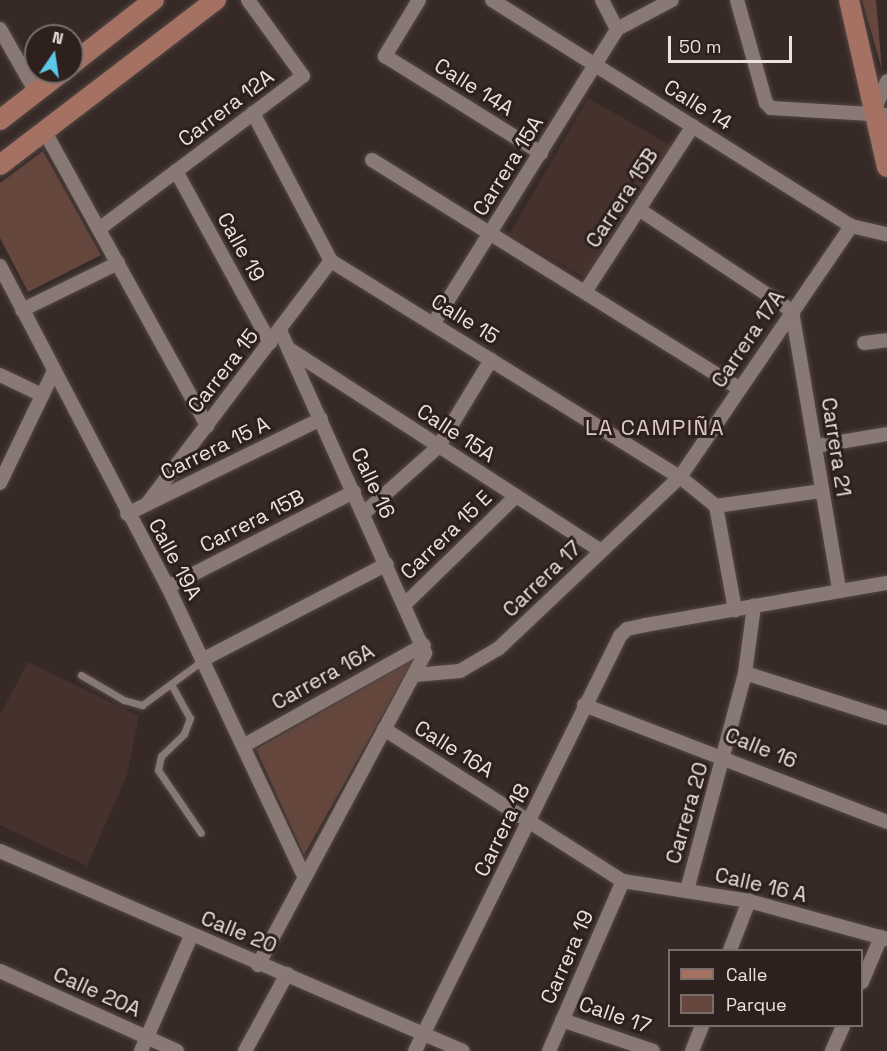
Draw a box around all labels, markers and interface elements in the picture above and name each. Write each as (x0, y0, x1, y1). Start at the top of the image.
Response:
north arrow (24, 24, 84, 84)
scale bar (671, 24, 796, 62)
text: N (50, 26, 65, 49)
text: 50 m (679, 35, 721, 58)
street label: Calle 14A (430, 53, 518, 121)
street label: Carrera 12A (173, 64, 279, 152)
street label: Calle 14 (659, 74, 737, 136)
street label: Carrera 15A (467, 111, 549, 221)
street label: Carrera 15B (580, 143, 664, 253)
street label: Calle 19 (212, 208, 270, 286)
street label: Carrera 17A (706, 285, 790, 393)
street label: Calle 15 (427, 288, 503, 350)
street label: Carrera 15 (182, 324, 264, 418)
street label: Carrera 21 (816, 396, 856, 498)
street label: Calle 15A (412, 398, 500, 468)
street label: Carrera 15 A (156, 411, 274, 485)
district label: LA CAMPIÑA (585, 415, 725, 441)
street label: Calle 16 (346, 444, 400, 522)
street label: Carrera 15B (196, 484, 308, 558)
street label: Carrera 15 E (395, 485, 497, 585)
street label: Calle 19A (143, 514, 207, 604)
street label: Carrera 17 (498, 536, 586, 622)
street label: Carrera 16A (267, 639, 379, 715)
street label: Calle 16A (410, 715, 498, 783)
street label: Calle 16 (721, 722, 801, 774)
street label: Carrera 20 (660, 759, 714, 867)
street label: Carrera 18 (469, 779, 535, 881)
street label: Calle 16 A (712, 862, 810, 908)
street label: Calle 20 (197, 905, 281, 959)
street label: Carrera 19 (535, 906, 599, 1008)
legend (668, 949, 863, 1027)
street label: Calle 20A (49, 962, 145, 1022)
text: Calle (726, 963, 767, 986)
street label: Calle 17 (576, 991, 654, 1039)
text: Parque (726, 993, 787, 1016)

